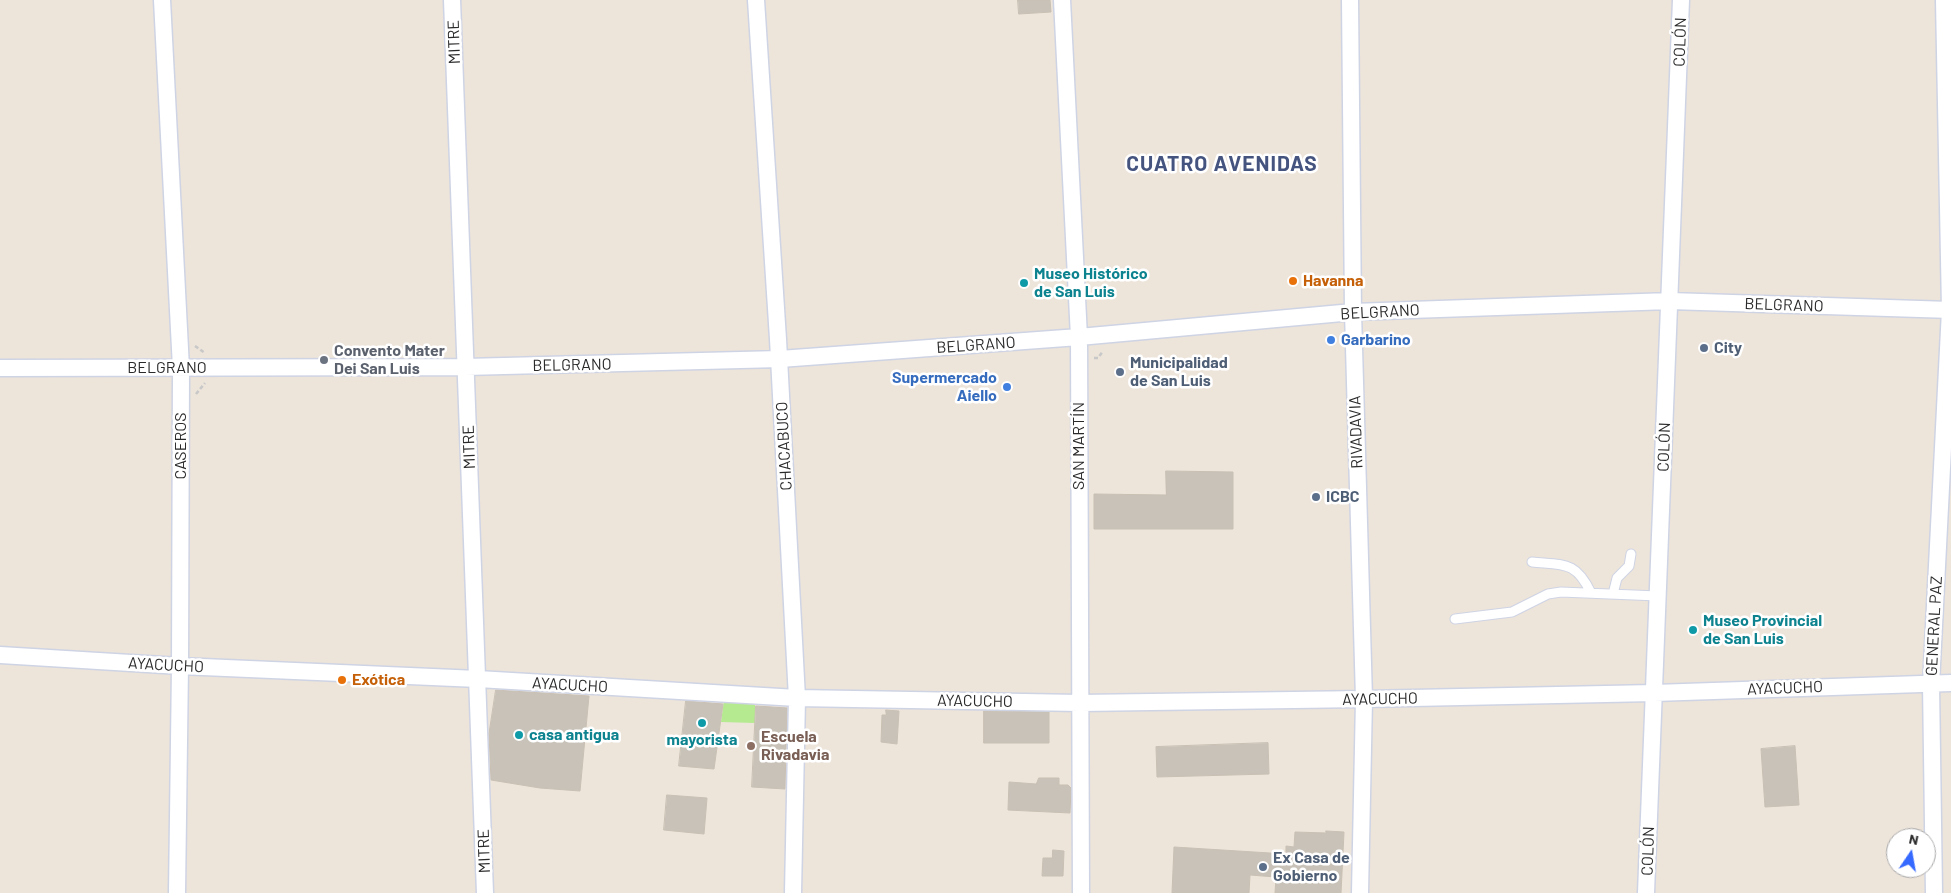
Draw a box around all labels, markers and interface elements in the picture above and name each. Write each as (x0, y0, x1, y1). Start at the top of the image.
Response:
street label: COLÓN (1670, 17, 1690, 67)
street label: MITRE (444, 20, 464, 64)
district label: CUATRO AVENIDAS (1124, 151, 1320, 177)
place label: Museo Histórico de San Luis (1034, 264, 1148, 302)
place label: Havanna (1303, 271, 1364, 291)
marker: Havanna (1287, 275, 1299, 287)
marker: Museo Histórico de San Luis (1018, 277, 1030, 289)
street label: BELGRANO (1744, 294, 1824, 316)
street label: BELGRANO (1340, 300, 1420, 324)
place label: Garbarino (1341, 330, 1411, 350)
street label: BELGRANO (936, 333, 1016, 357)
marker: Garbarino (1325, 334, 1337, 346)
place label: City (1714, 338, 1742, 358)
place label: Convento Mater Dei San Luis (334, 341, 445, 379)
marker: City (1698, 342, 1710, 354)
place label: Municipalidad de San Luis (1130, 353, 1228, 391)
marker: Convento Mater Dei San Luis (318, 354, 330, 366)
street label: BELGRANO (532, 355, 612, 375)
street label: BELGRANO (127, 358, 207, 378)
marker: Municipalidad de San Luis (1114, 366, 1126, 378)
place label: Supermercado Aiello (892, 368, 997, 406)
marker: Supermercado Aiello (1001, 381, 1013, 393)
street label: RIVADAVIA (1345, 395, 1367, 469)
street label: CHACABUCO (772, 401, 796, 491)
street label: SAN MARTÍN (1069, 402, 1089, 490)
street label: CASEROS (171, 413, 191, 479)
street label: COLÓN (1654, 422, 1674, 472)
street label: MITRE (459, 425, 479, 469)
place label: ICBC (1326, 487, 1360, 507)
marker: ICBC (1310, 491, 1322, 503)
street label: GENERAL PAZ (1922, 576, 1946, 676)
place label: Museo Provincial de San Luis (1703, 611, 1822, 649)
marker: Museo Provincial de San Luis (1687, 624, 1699, 636)
street label: AYACUCHO (128, 653, 204, 677)
place label: Exótica (352, 670, 405, 690)
street label: AYACUCHO (532, 673, 608, 697)
marker: Exótica (336, 674, 348, 686)
street label: AYACUCHO (1747, 677, 1823, 699)
street label: AYACUCHO (1342, 689, 1418, 709)
street label: AYACUCHO (937, 691, 1013, 711)
marker: mayorista (696, 717, 708, 729)
place label: casa antigua (529, 725, 619, 745)
place label: Escuela Rivadavia (761, 727, 829, 765)
marker: casa antigua (513, 729, 525, 741)
place label: mayorista (667, 730, 737, 750)
marker: Escuela Rivadavia (745, 740, 757, 752)
street label: COLÓN (1638, 826, 1658, 876)
north arrow (1886, 828, 1936, 878)
street label: MITRE (474, 829, 494, 873)
text: N (1908, 830, 1920, 848)
place label: Ex Casa de Gobierno (1273, 848, 1350, 886)
marker: Ex Casa de Gobierno (1257, 861, 1269, 873)

